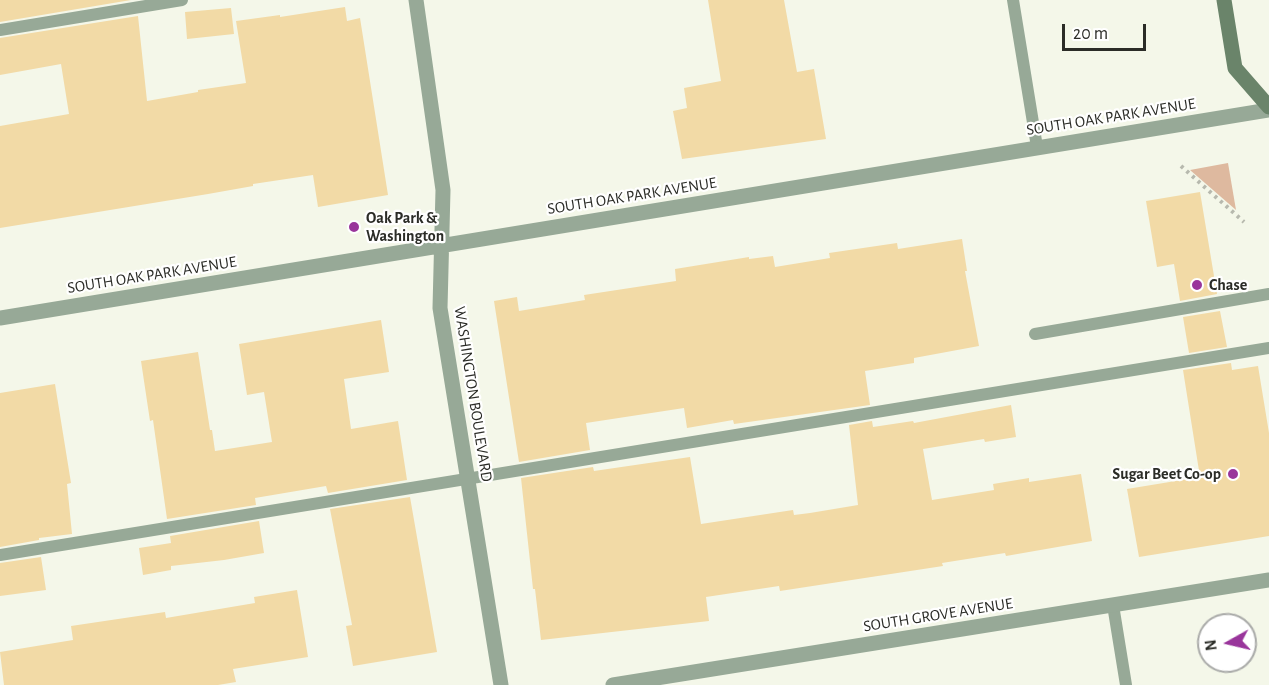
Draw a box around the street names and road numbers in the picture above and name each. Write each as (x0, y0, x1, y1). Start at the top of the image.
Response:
street label: SOUTH OAK PARK AVENUE (1025, 94, 1197, 140)
street label: SOUTH OAK PARK AVENUE (546, 173, 718, 219)
street label: SOUTH OAK PARK AVENUE (66, 252, 238, 298)
street label: WASHINGTON BOULEVARD (450, 305, 496, 483)
street label: SOUTH GROVE AVENUE (862, 594, 1014, 636)

